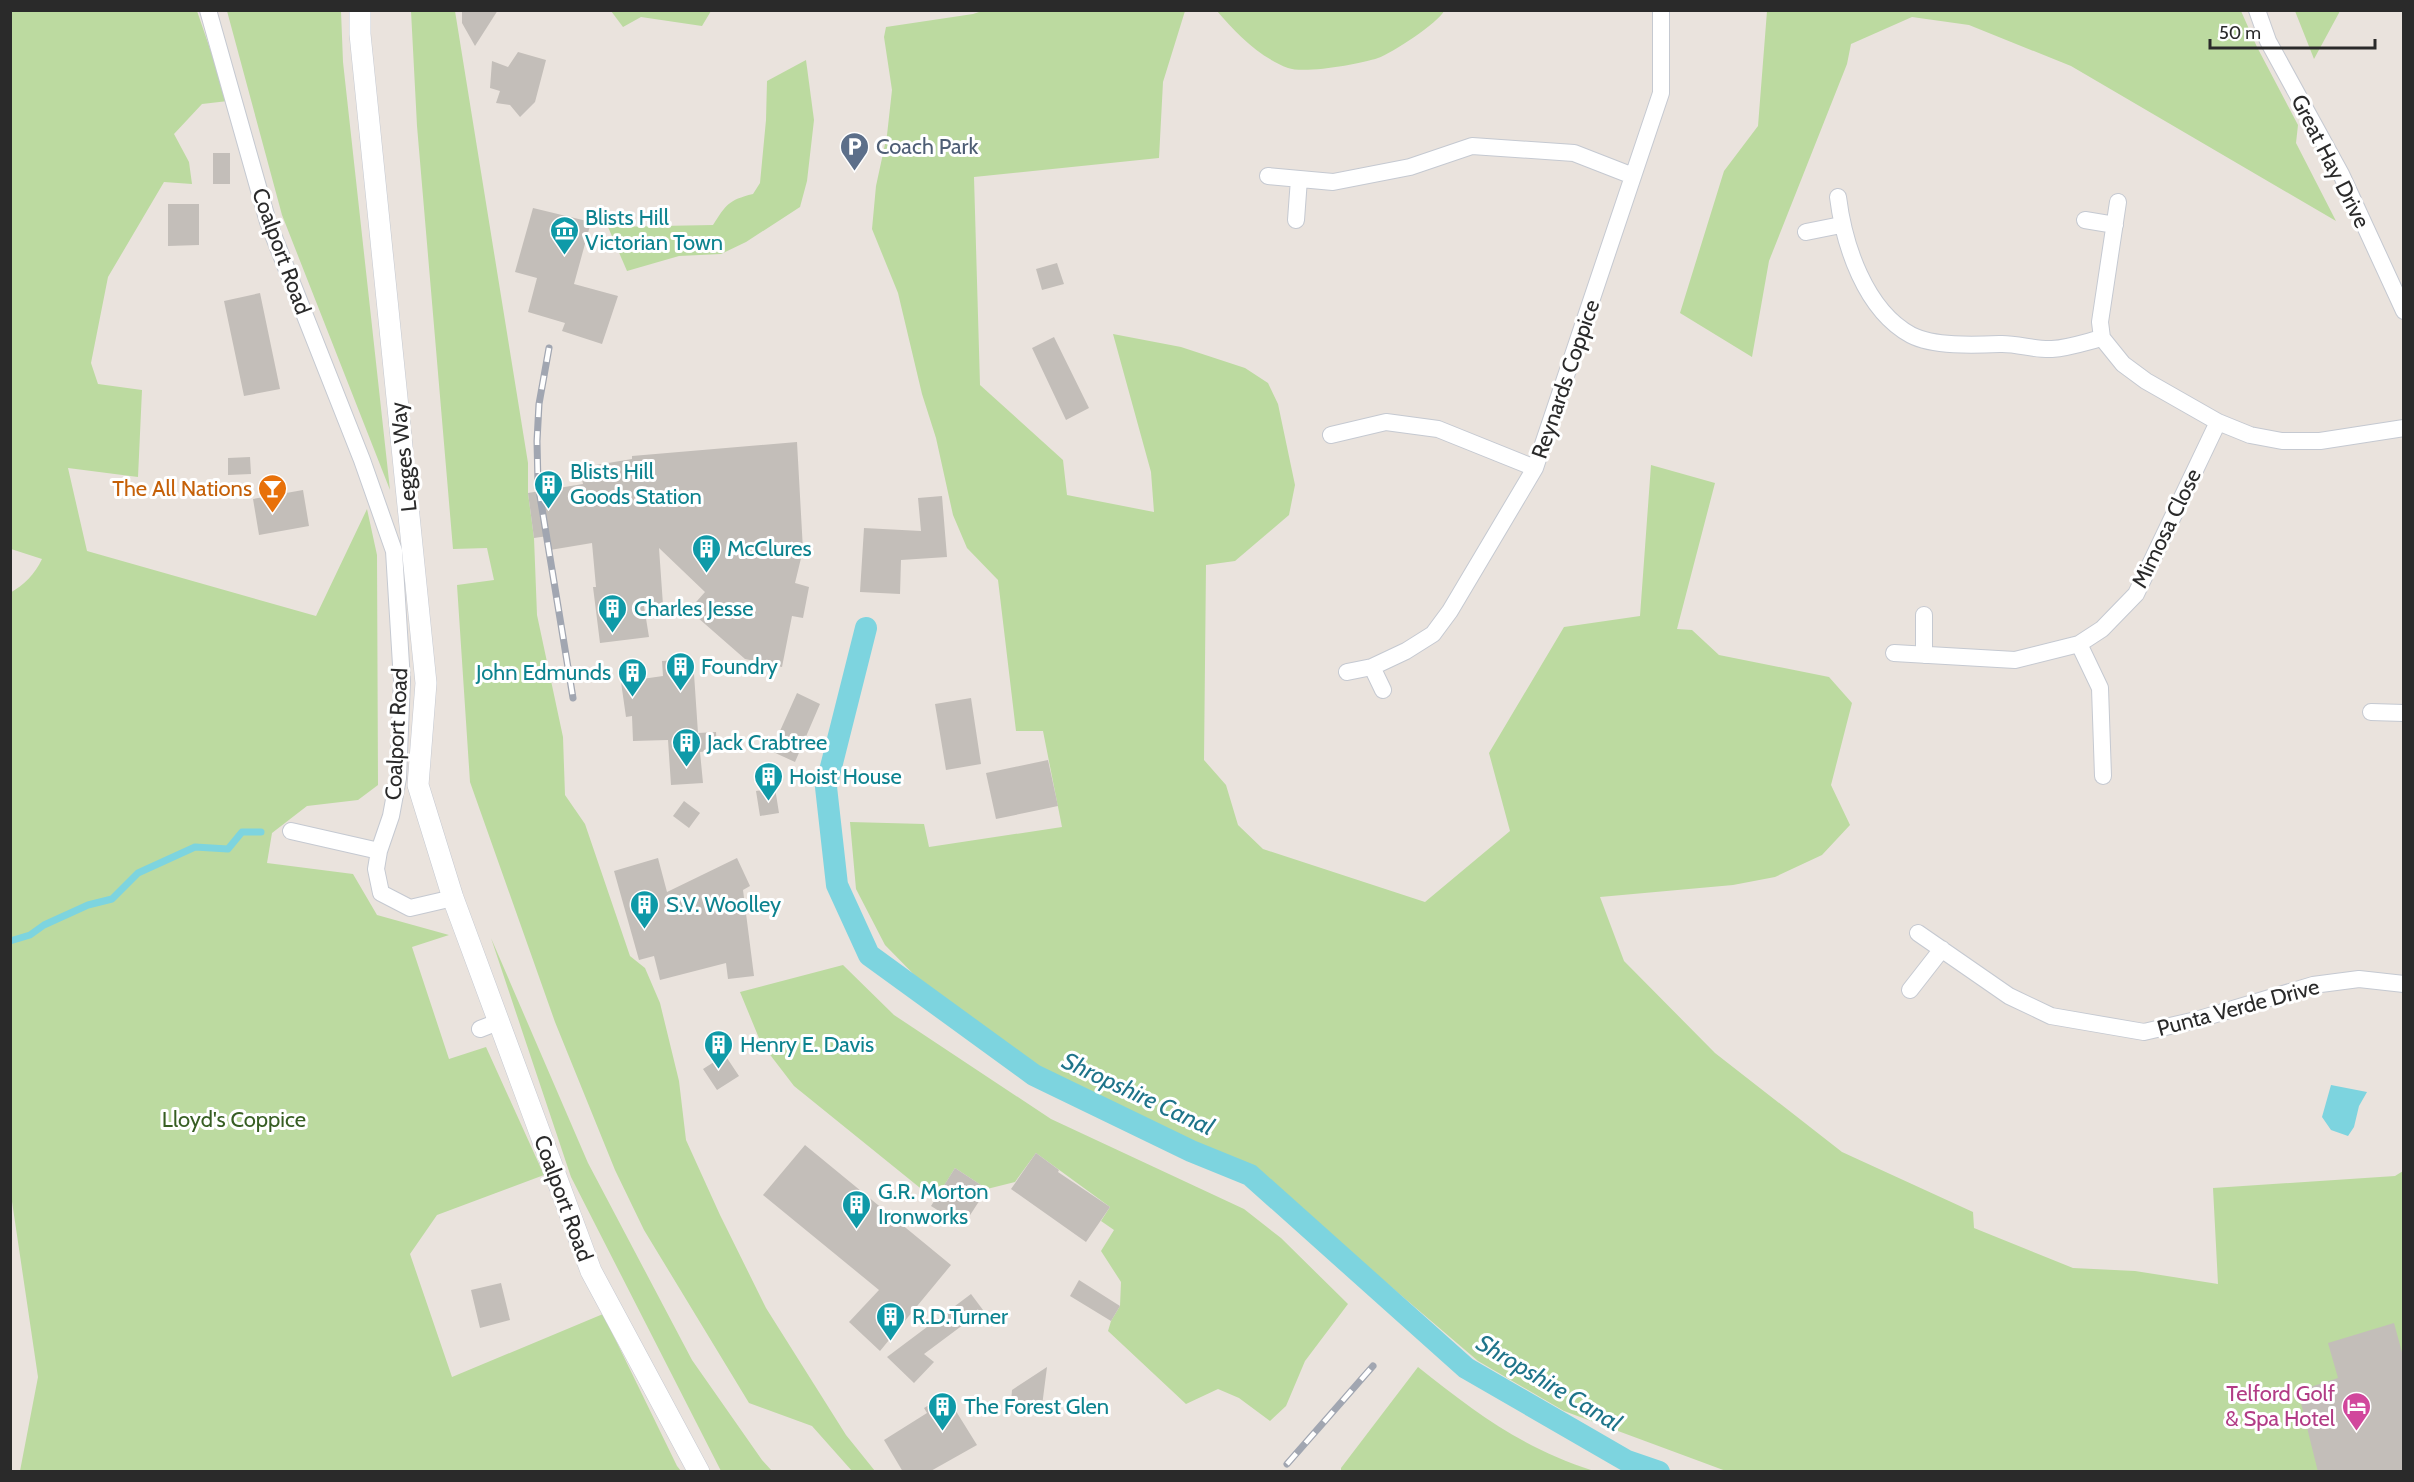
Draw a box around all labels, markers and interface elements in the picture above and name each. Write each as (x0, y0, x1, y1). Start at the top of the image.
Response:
scale bar (2210, 12, 2375, 50)
text: 50 m (2219, 22, 2261, 44)
street label: Great Hay Drive (2285, 90, 2376, 232)
parking icon: Coach Park (839, 130, 871, 172)
place label: Coach Park (876, 133, 979, 160)
street label: Coalport Road (246, 184, 317, 318)
place label: Blists Hill Victorian Town (585, 204, 723, 256)
museum icon: Blists Hill Victorian Town (548, 214, 580, 256)
street label: Reynards Coppice (1526, 296, 1605, 462)
street label: Legges Way (384, 401, 423, 513)
place label: Blists Hill Goods Station (570, 458, 702, 510)
street label: Mimosa Close (2126, 464, 2207, 592)
building icon: Blists Hill Goods Station (533, 468, 565, 510)
bar icon: The All Nations (257, 472, 289, 514)
place label: The All Nations (112, 475, 252, 502)
building icon: McClures (690, 532, 722, 574)
place label: McClures (727, 535, 812, 562)
building icon: Charles Jesse (597, 592, 629, 634)
place label: Charles Jesse (634, 595, 753, 622)
building icon: Foundry (664, 650, 696, 692)
place label: Foundry (701, 653, 778, 680)
building icon: John Edmunds (616, 656, 648, 698)
place label: John Edmunds (475, 659, 611, 686)
street label: Coalport Road (380, 667, 413, 801)
building icon: Jack Crabtree (670, 726, 702, 768)
place label: Jack Crabtree (706, 729, 827, 756)
building icon: Hoist House (752, 760, 784, 802)
place label: Hoist House (789, 763, 902, 790)
building icon: S.V. Woolley (629, 888, 661, 930)
place label: S.V. Woolley (666, 891, 781, 918)
street label: Punta Verde Drive (2154, 973, 2322, 1042)
building icon: Henry E. Davis (703, 1028, 735, 1070)
place label: Henry E. Davis (740, 1031, 874, 1058)
water label: Shropshire Canal (1058, 1046, 1219, 1142)
park label: Lloyd's Coppice (162, 1106, 306, 1133)
street label: Coalport Road (528, 1131, 599, 1265)
place label: G.R. Morton Ironworks (878, 1178, 989, 1230)
building icon: G.R. Morton Ironworks (841, 1188, 873, 1230)
building icon: R.D.Turner (875, 1300, 907, 1342)
place label: R.D.Turner (912, 1303, 1008, 1330)
water label: Shropshire Canal (1471, 1328, 1627, 1437)
place label: Telford Golf & Spa Hotel (2225, 1380, 2336, 1432)
building icon: The Forest Glen (927, 1390, 959, 1432)
hotel icon: Telford Golf & Spa Hotel (2340, 1390, 2372, 1432)
place label: The Forest Glen (964, 1393, 1109, 1420)

